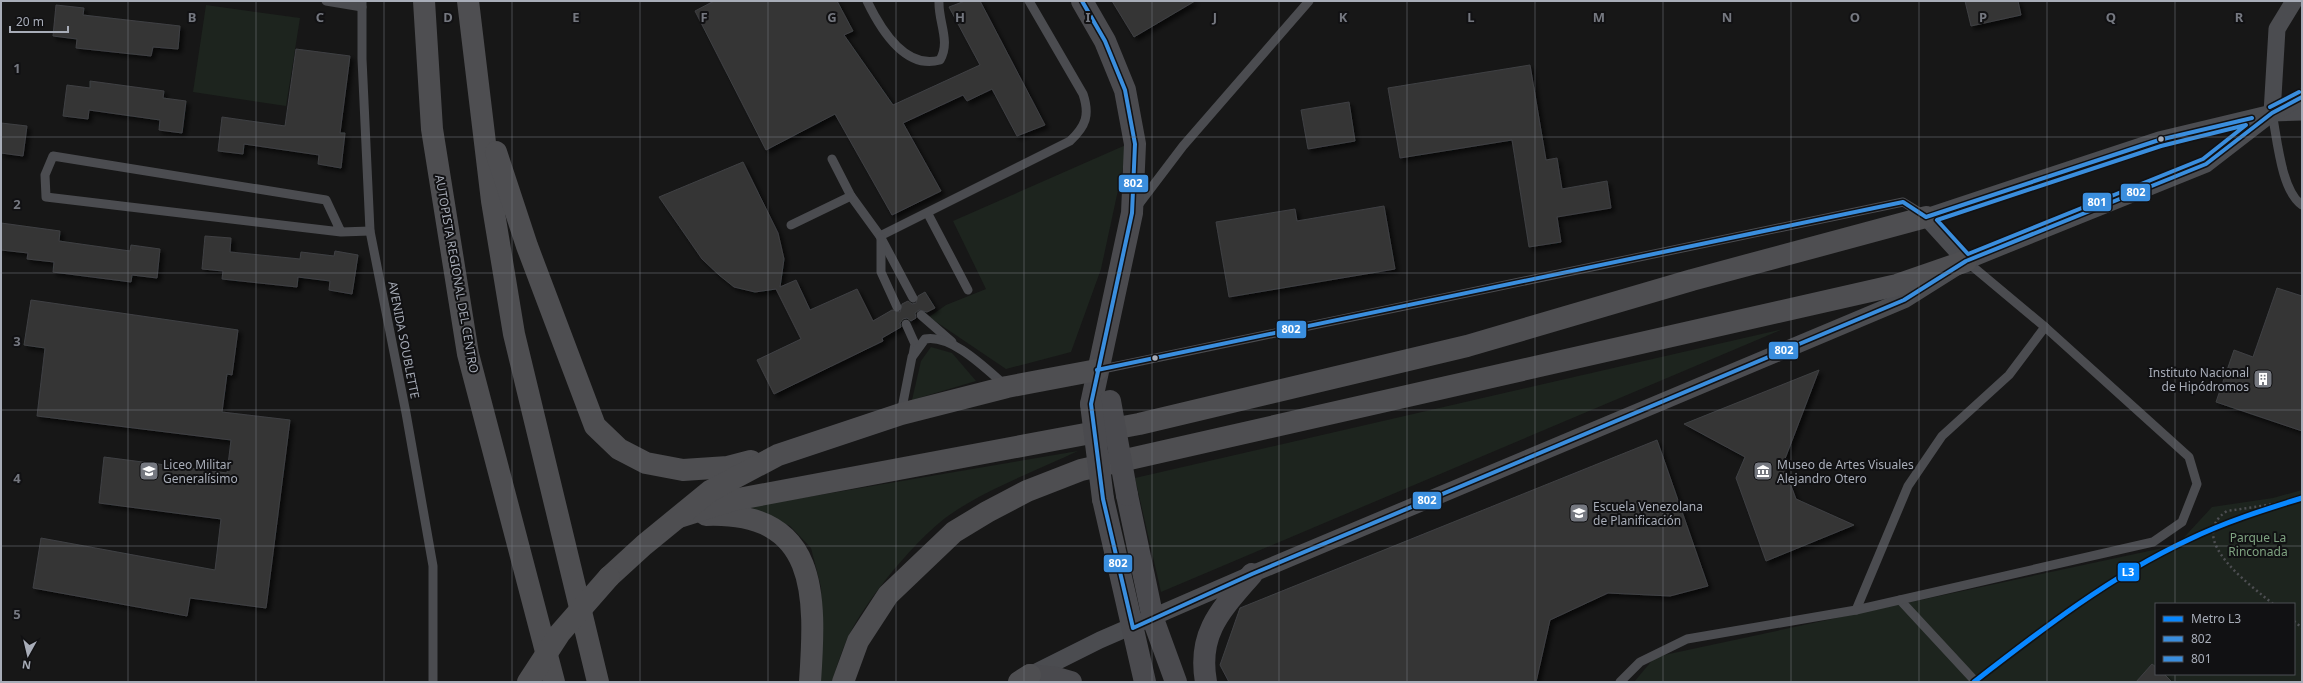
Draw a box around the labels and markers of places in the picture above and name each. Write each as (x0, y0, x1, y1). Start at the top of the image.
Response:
unlabelled marker (2156, 134, 2166, 144)
unlabelled marker (1150, 353, 1160, 363)
place label: Instituto Nacional de Hipódromos (2149, 364, 2249, 395)
building icon: Instituto Nacional de Hipódromos (2252, 368, 2274, 390)
place label: Liceo Militar Generalísimo (163, 456, 238, 487)
place label: Museo de Artes Visuales Alejandro Otero (1777, 456, 1914, 487)
school or university icon: Liceo Militar Generalísimo (138, 460, 160, 482)
museum icon: Museo de Artes Visuales Alejandro Otero (1752, 460, 1774, 482)
place label: Escuela Venezolana de Planificación (1593, 498, 1703, 529)
school or university icon: Escuela Venezolana de Planificación (1568, 502, 1590, 524)

